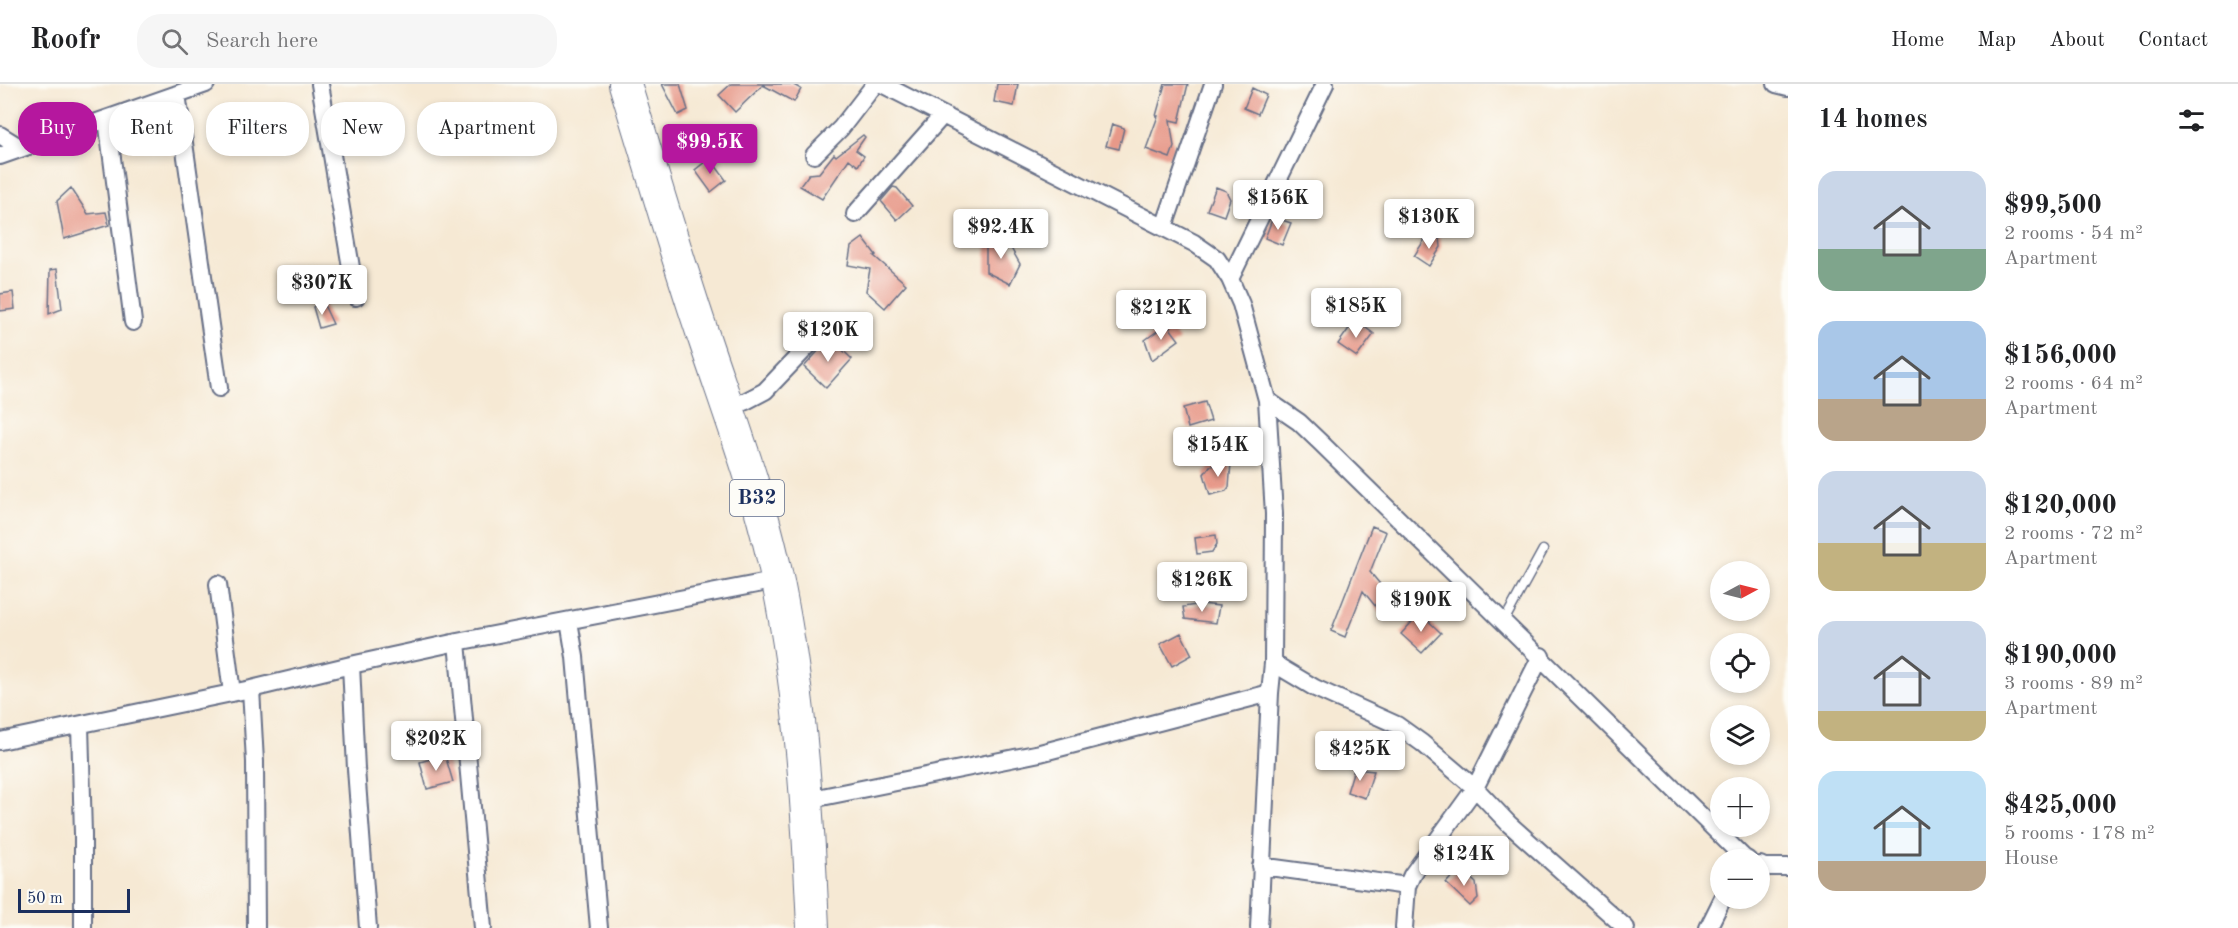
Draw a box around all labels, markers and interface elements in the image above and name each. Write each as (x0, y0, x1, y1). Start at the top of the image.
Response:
search box (137, 14, 557, 68)
icon: search (158, 25, 191, 58)
text: Roofr (30, 27, 101, 55)
text: Search here (206, 30, 318, 52)
text: Home (1891, 30, 1944, 51)
text: Map (1977, 30, 2016, 51)
text: About (2049, 30, 2105, 51)
text: Contact (2138, 30, 2208, 51)
chip: Buy (18, 102, 97, 156)
chip: Rent (109, 102, 194, 156)
chip: Filters (206, 102, 309, 156)
chip: New (321, 102, 405, 156)
chip: Apartment (417, 102, 557, 156)
icon: filters (2175, 104, 2208, 137)
text: 14 homes (1818, 107, 1927, 133)
pin: $99.5K (661, 124, 759, 175)
text: $99.5K (676, 133, 744, 153)
pin: $156K (1236, 180, 1320, 231)
text: $156K (1247, 189, 1309, 209)
text: $99,500 (2004, 193, 2102, 219)
icon: home (1866, 195, 1938, 267)
pin: $130K (1387, 199, 1471, 250)
text: $130K (1398, 208, 1460, 228)
pin: $92.4K (952, 209, 1050, 260)
text: $92.4K (967, 218, 1035, 238)
text: 2 rooms · 54 m² (2004, 224, 2143, 244)
text: Apartment (2004, 249, 2098, 269)
pin: $307K (280, 265, 364, 316)
text: $307K (291, 274, 353, 294)
pin: $185K (1314, 288, 1398, 339)
pin: $212K (1119, 290, 1203, 341)
text: $185K (1325, 297, 1387, 317)
text: $212K (1130, 299, 1192, 319)
pin: $120K (786, 312, 870, 363)
text: $120K (797, 321, 859, 341)
text: $156,000 (2004, 343, 2117, 369)
icon: home (1866, 345, 1938, 417)
text: 2 rooms · 64 m² (2004, 374, 2143, 394)
text: Apartment (2004, 399, 2098, 419)
pin: $154K (1176, 427, 1260, 478)
text: $154K (1187, 436, 1249, 456)
road number: B32 (730, 480, 784, 516)
text: $120,000 (2004, 493, 2117, 519)
icon: home (1866, 495, 1938, 567)
text: 2 rooms · 72 m² (2004, 524, 2143, 544)
text: Apartment (2004, 549, 2098, 569)
north arrow (1710, 561, 1770, 621)
map controls (1710, 561, 1770, 909)
pin: $126K (1160, 562, 1244, 613)
text: $126K (1171, 571, 1233, 591)
pin: $190K (1379, 582, 1463, 633)
text: $190K (1390, 591, 1452, 611)
button: locate (1710, 633, 1770, 693)
text: $190,000 (2004, 643, 2117, 669)
icon: home (1866, 645, 1938, 717)
text: 3 rooms · 89 m² (2004, 674, 2143, 694)
text: Apartment (2004, 699, 2098, 719)
button: layers (1710, 705, 1770, 765)
pin: $202K (394, 721, 478, 772)
text: $202K (405, 730, 467, 750)
pin: $425K (1318, 731, 1402, 782)
text: $425K (1329, 740, 1391, 760)
button: + (1710, 777, 1770, 837)
text: $425,000 (2004, 793, 2117, 819)
icon: home (1866, 795, 1938, 867)
text: 5 rooms · 178 m² (2004, 824, 2154, 844)
pin: $124K (1422, 836, 1506, 887)
text: $124K (1433, 845, 1495, 865)
button: − (1710, 849, 1770, 909)
text: House (2004, 849, 2058, 869)
scale bar (18, 886, 130, 914)
text: 50 m (27, 891, 63, 907)

